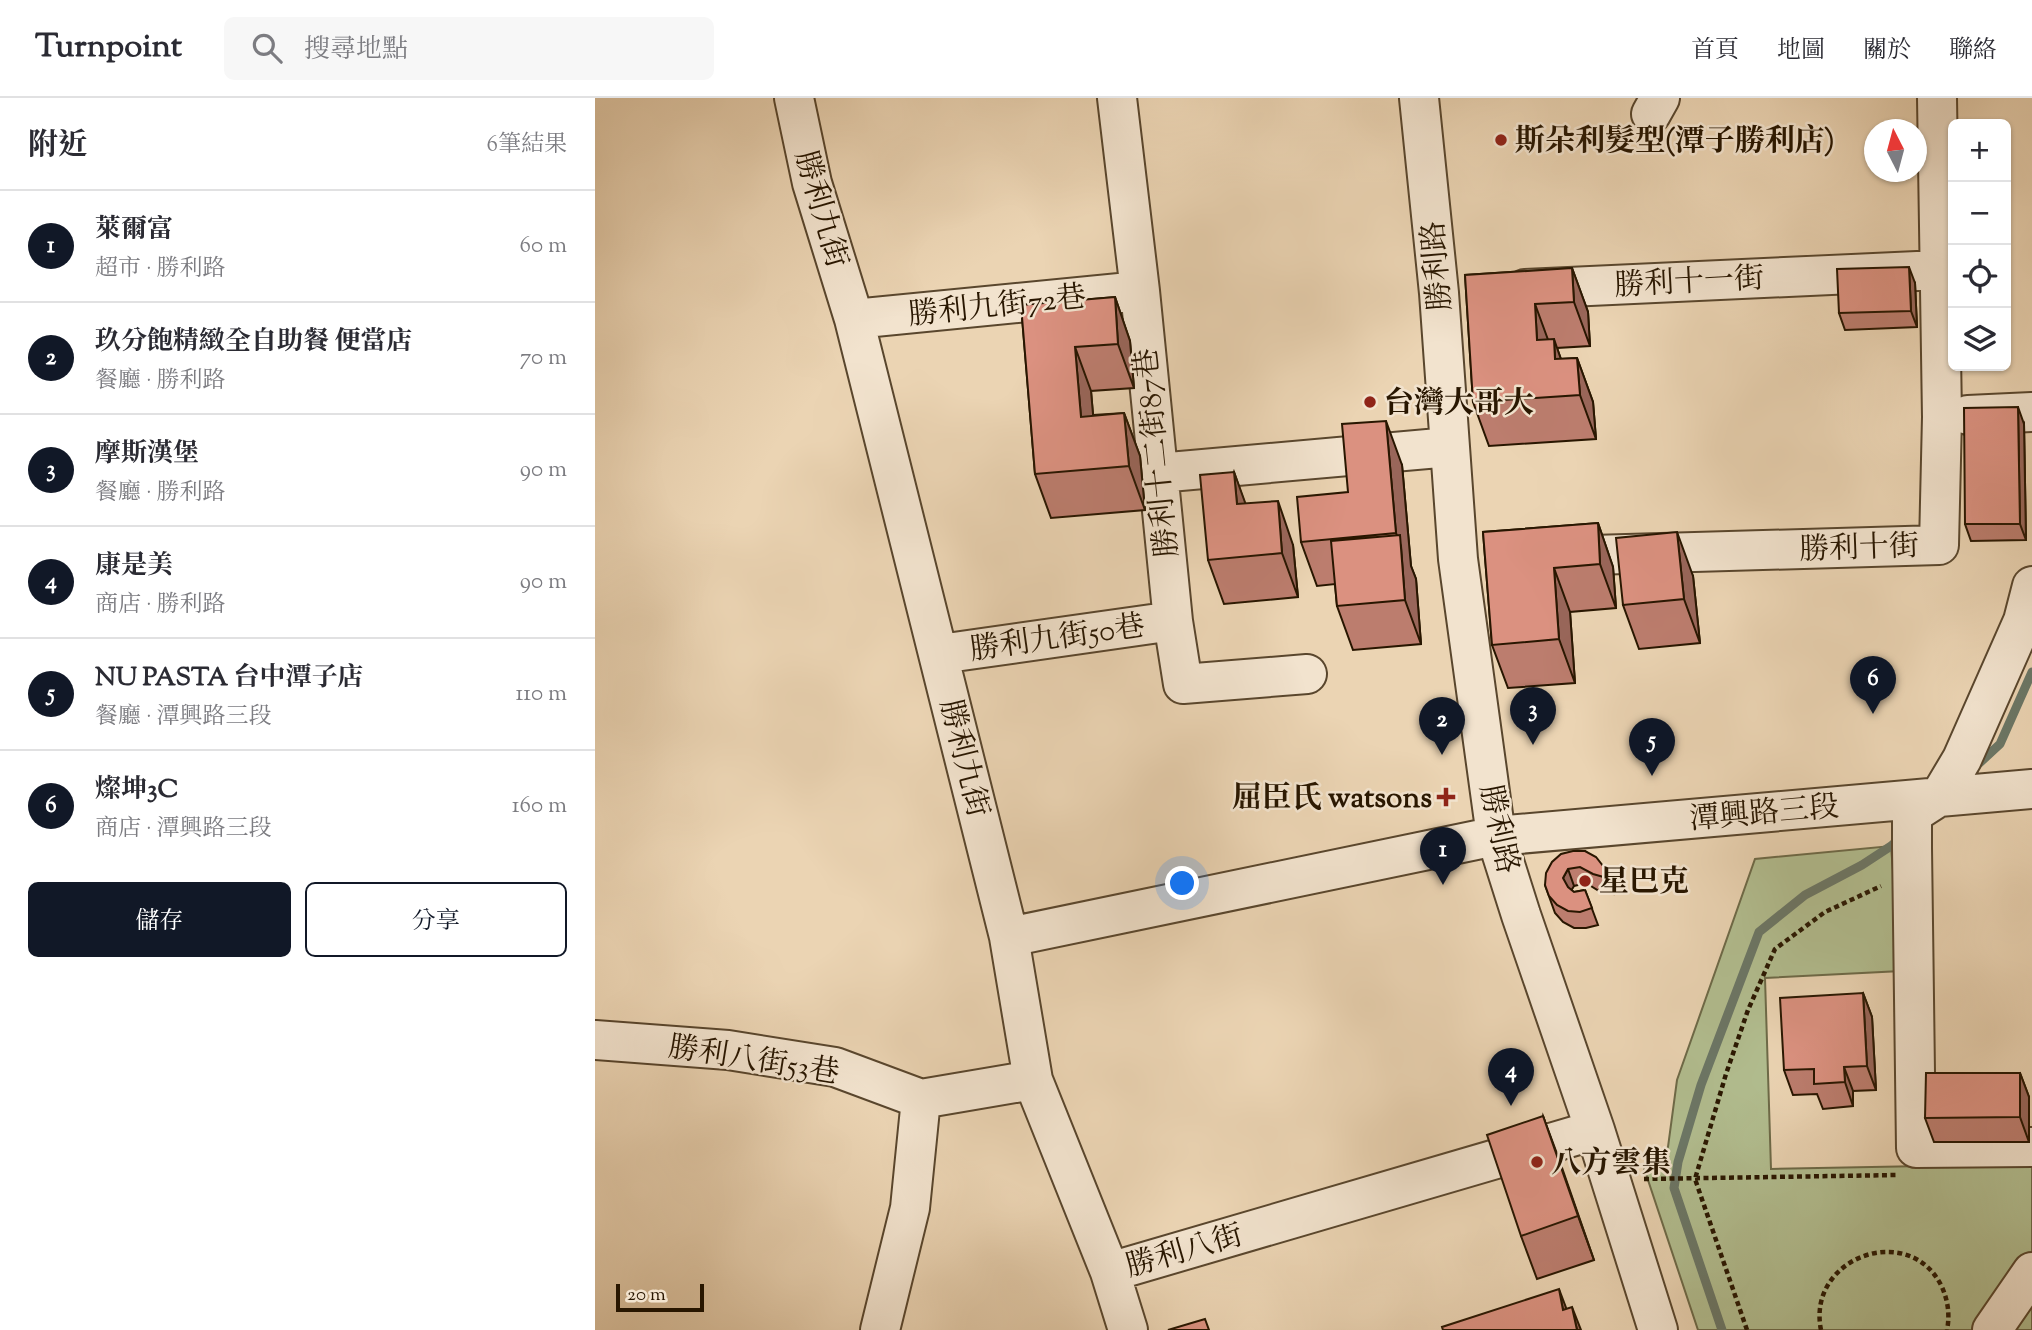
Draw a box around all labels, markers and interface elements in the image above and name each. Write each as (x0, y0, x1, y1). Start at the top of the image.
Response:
search box (224, 17, 714, 80)
text: Turnpoint (35, 24, 182, 72)
icon: search (248, 29, 286, 67)
text: 搜尋地點 (304, 32, 408, 69)
text: 首頁 (1691, 34, 1739, 68)
text: 地圖 (1777, 34, 1825, 68)
text: 關於 (1863, 34, 1911, 68)
text: 聯絡 (1949, 34, 1997, 68)
north arrow (1864, 119, 1927, 182)
map controls (1948, 119, 2011, 371)
button: + (1948, 119, 2011, 182)
place label: 斯朵利髮型(潭子勝利店) (1515, 121, 1835, 164)
text: 附近 (28, 125, 88, 168)
text: 6筆結果 (487, 129, 567, 162)
marker: 斯朵利髮型(潭子勝利店) (1493, 132, 1509, 148)
street label: 勝利九街 (782, 146, 857, 273)
button: − (1948, 182, 2011, 245)
text: 萊爾富 (95, 212, 173, 249)
street label: 勝利路 (1413, 219, 1464, 312)
text: 1 (47, 230, 55, 263)
text: 60 m (519, 230, 567, 263)
button: locate (1948, 245, 2011, 308)
text: 超市 · 勝利路 (95, 253, 226, 286)
street label: 勝利十一街 (1613, 258, 1765, 309)
street label: 勝利九街72巷 (906, 277, 1088, 338)
button: layers (1948, 308, 2011, 371)
text: 玖分飽精緻全自助餐 便當店 (95, 324, 413, 361)
text: 2 (46, 342, 56, 375)
text: 70 m (520, 342, 567, 375)
street label: 勝利十二街87巷 (1126, 346, 1191, 559)
text: 餐廳 · 勝利路 (95, 365, 226, 398)
place label: 台灣大哥大 (1384, 383, 1534, 426)
marker: 台灣大哥大 (1362, 394, 1378, 410)
text: 摩斯漢堡 (95, 436, 199, 473)
text: 3 (46, 454, 56, 487)
text: 90 m (520, 454, 567, 487)
text: 餐廳 · 勝利路 (95, 477, 226, 510)
street label: 勝利十街 (1798, 526, 1920, 573)
text: 康是美 (95, 548, 173, 585)
text: 4 (45, 566, 57, 599)
text: 90 m (520, 566, 567, 599)
text: 商店 · 勝利路 (95, 589, 226, 622)
street label: 勝利九街50巷 (967, 606, 1148, 673)
pin: 6 (1850, 656, 1896, 714)
text: NU PASTA 台中潭子店 (95, 660, 364, 697)
text: 5 (47, 678, 55, 711)
text: 110 m (516, 678, 567, 711)
pin: 3 (1510, 687, 1556, 745)
street label: 勝利九街 (927, 695, 998, 822)
pin: 2 (1419, 697, 1465, 755)
text: 餐廳 · 潭興路三段 (95, 701, 272, 734)
pin: 5 (1629, 718, 1675, 776)
text: 燦坤3C (95, 772, 179, 809)
place label: 屈臣氏 watsons (1232, 778, 1432, 821)
street label: 勝利路 (1467, 781, 1528, 878)
street label: 潭興路三段 (1688, 787, 1841, 842)
marker: 屈臣氏 watsons (1438, 789, 1454, 805)
text: 6 (45, 790, 57, 823)
text: 160 m (512, 790, 567, 823)
text: 商店 · 潭興路三段 (95, 813, 272, 846)
pin: 1 (1420, 827, 1466, 885)
place label: 星巴克 (1599, 862, 1689, 905)
your location (1165, 866, 1199, 900)
marker: 星巴克 (1577, 873, 1593, 889)
button: 儲存 (28, 882, 291, 957)
button: 分享 (305, 882, 567, 957)
street label: 勝利八街53巷 (665, 1027, 842, 1096)
pin: 4 (1488, 1048, 1534, 1106)
place label: 八方雲集 (1551, 1143, 1671, 1186)
marker: 八方雲集 (1529, 1154, 1545, 1170)
street label: 勝利八街 (1121, 1215, 1248, 1290)
scale bar (616, 1281, 703, 1313)
text: 20 m (627, 1282, 666, 1309)

